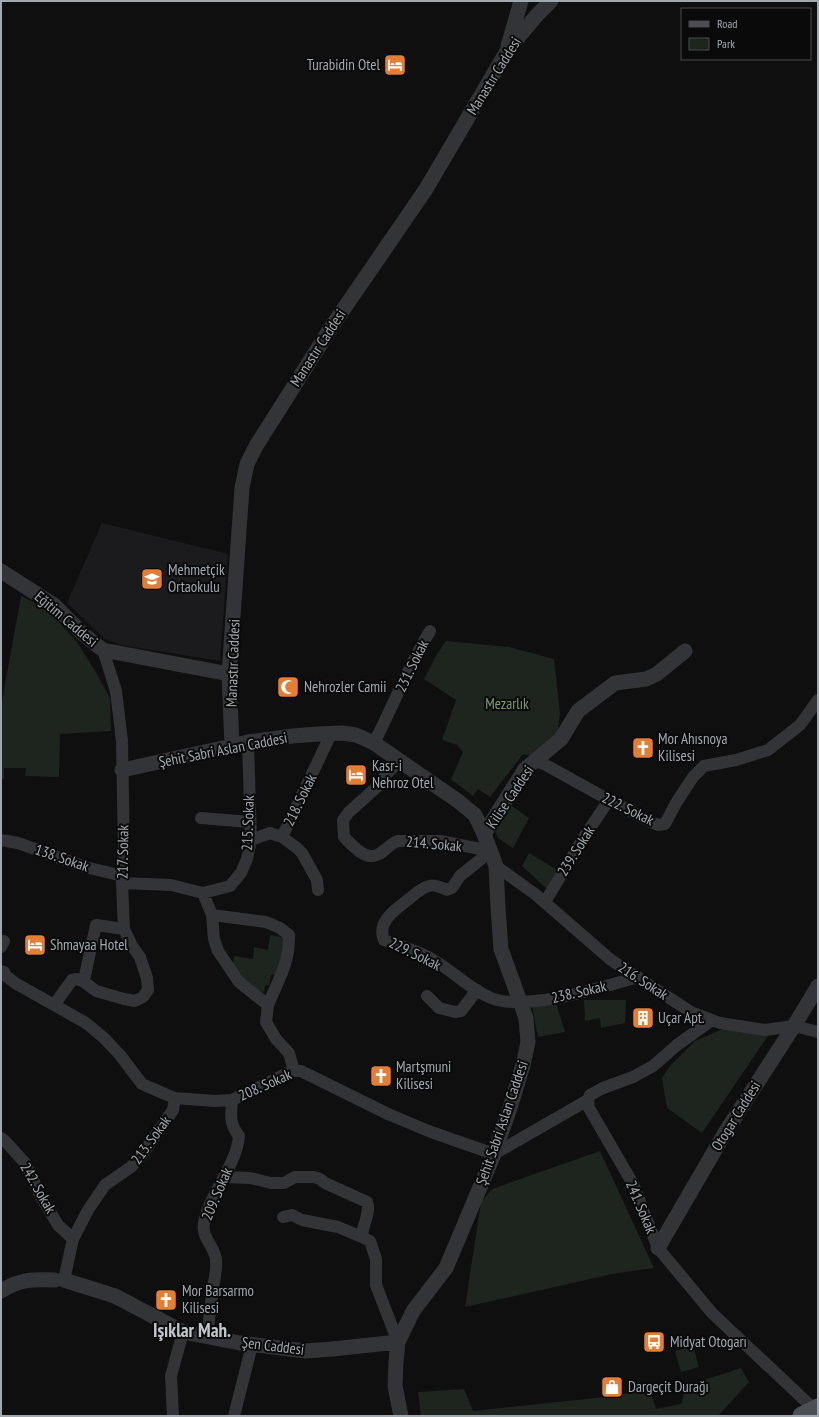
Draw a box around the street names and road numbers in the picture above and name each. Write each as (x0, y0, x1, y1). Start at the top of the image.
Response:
street label: Manastır Caddesi (462, 33, 525, 118)
street label: Manastır Caddesi (286, 306, 350, 390)
street label: Eğitim Caddesi (31, 587, 102, 651)
street label: Manastır Caddesi (221, 619, 244, 707)
street label: 231. Sokak (391, 636, 432, 695)
street label: Şehit Sabri Aslan Caddesi (157, 728, 289, 771)
street label: Kilise Caddesi (482, 762, 538, 832)
street label: 218. Sokak (279, 770, 320, 829)
street label: 222. Sokak (599, 788, 658, 829)
street label: 215. Sokak (237, 795, 258, 851)
street label: 239. Sokak (553, 822, 598, 879)
street label: 217. Sokak (113, 825, 132, 879)
street label: 214. Sokak (405, 832, 463, 855)
street label: 138. Sokak (33, 839, 92, 876)
street label: 229. Sokak (386, 933, 445, 974)
street label: 216. Sokak (615, 957, 672, 1004)
street label: 238. Sokak (550, 976, 608, 1007)
street label: Şehit Sabri Aslan Caddesi (471, 1058, 532, 1188)
street label: 208. Sokak (236, 1064, 294, 1105)
street label: Otogar Caddesi (707, 1077, 764, 1154)
street label: 213. Sokak (127, 1111, 175, 1168)
street label: 242. Sokak (16, 1159, 61, 1217)
street label: 209. Sokak (197, 1164, 236, 1223)
street label: 241. Sokak (622, 1177, 661, 1236)
street label: Şen Caddesi (241, 1332, 305, 1359)

